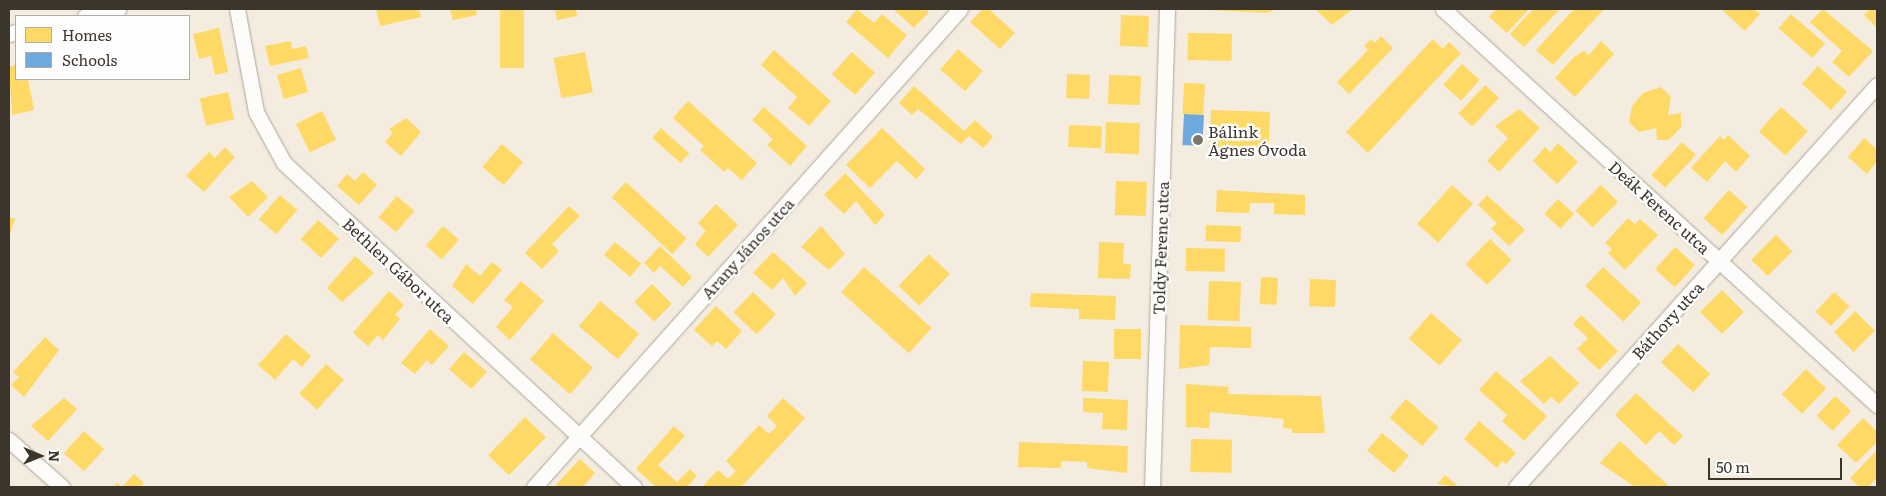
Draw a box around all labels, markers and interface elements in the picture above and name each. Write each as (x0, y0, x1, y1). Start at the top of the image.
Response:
legend (15, 15, 190, 80)
text: Homes (62, 23, 112, 46)
text: Schools (62, 48, 117, 71)
place label: Bálink Ágnes Óvoda (1208, 121, 1307, 159)
marker: Bálink Ágnes Óvoda (1192, 134, 1204, 146)
street label: Deák Ferenc utca (1606, 157, 1714, 257)
street label: Toldy Ferenc utca (1148, 181, 1172, 315)
street label: Arany János utca (697, 194, 797, 302)
street label: Bethlen Gábor utca (339, 213, 459, 327)
street label: Báthory utca (1627, 277, 1707, 363)
north arrow (15, 431, 65, 481)
scale bar (1711, 448, 1845, 480)
text: N (45, 450, 65, 462)
text: 50 m (1716, 455, 1750, 478)

